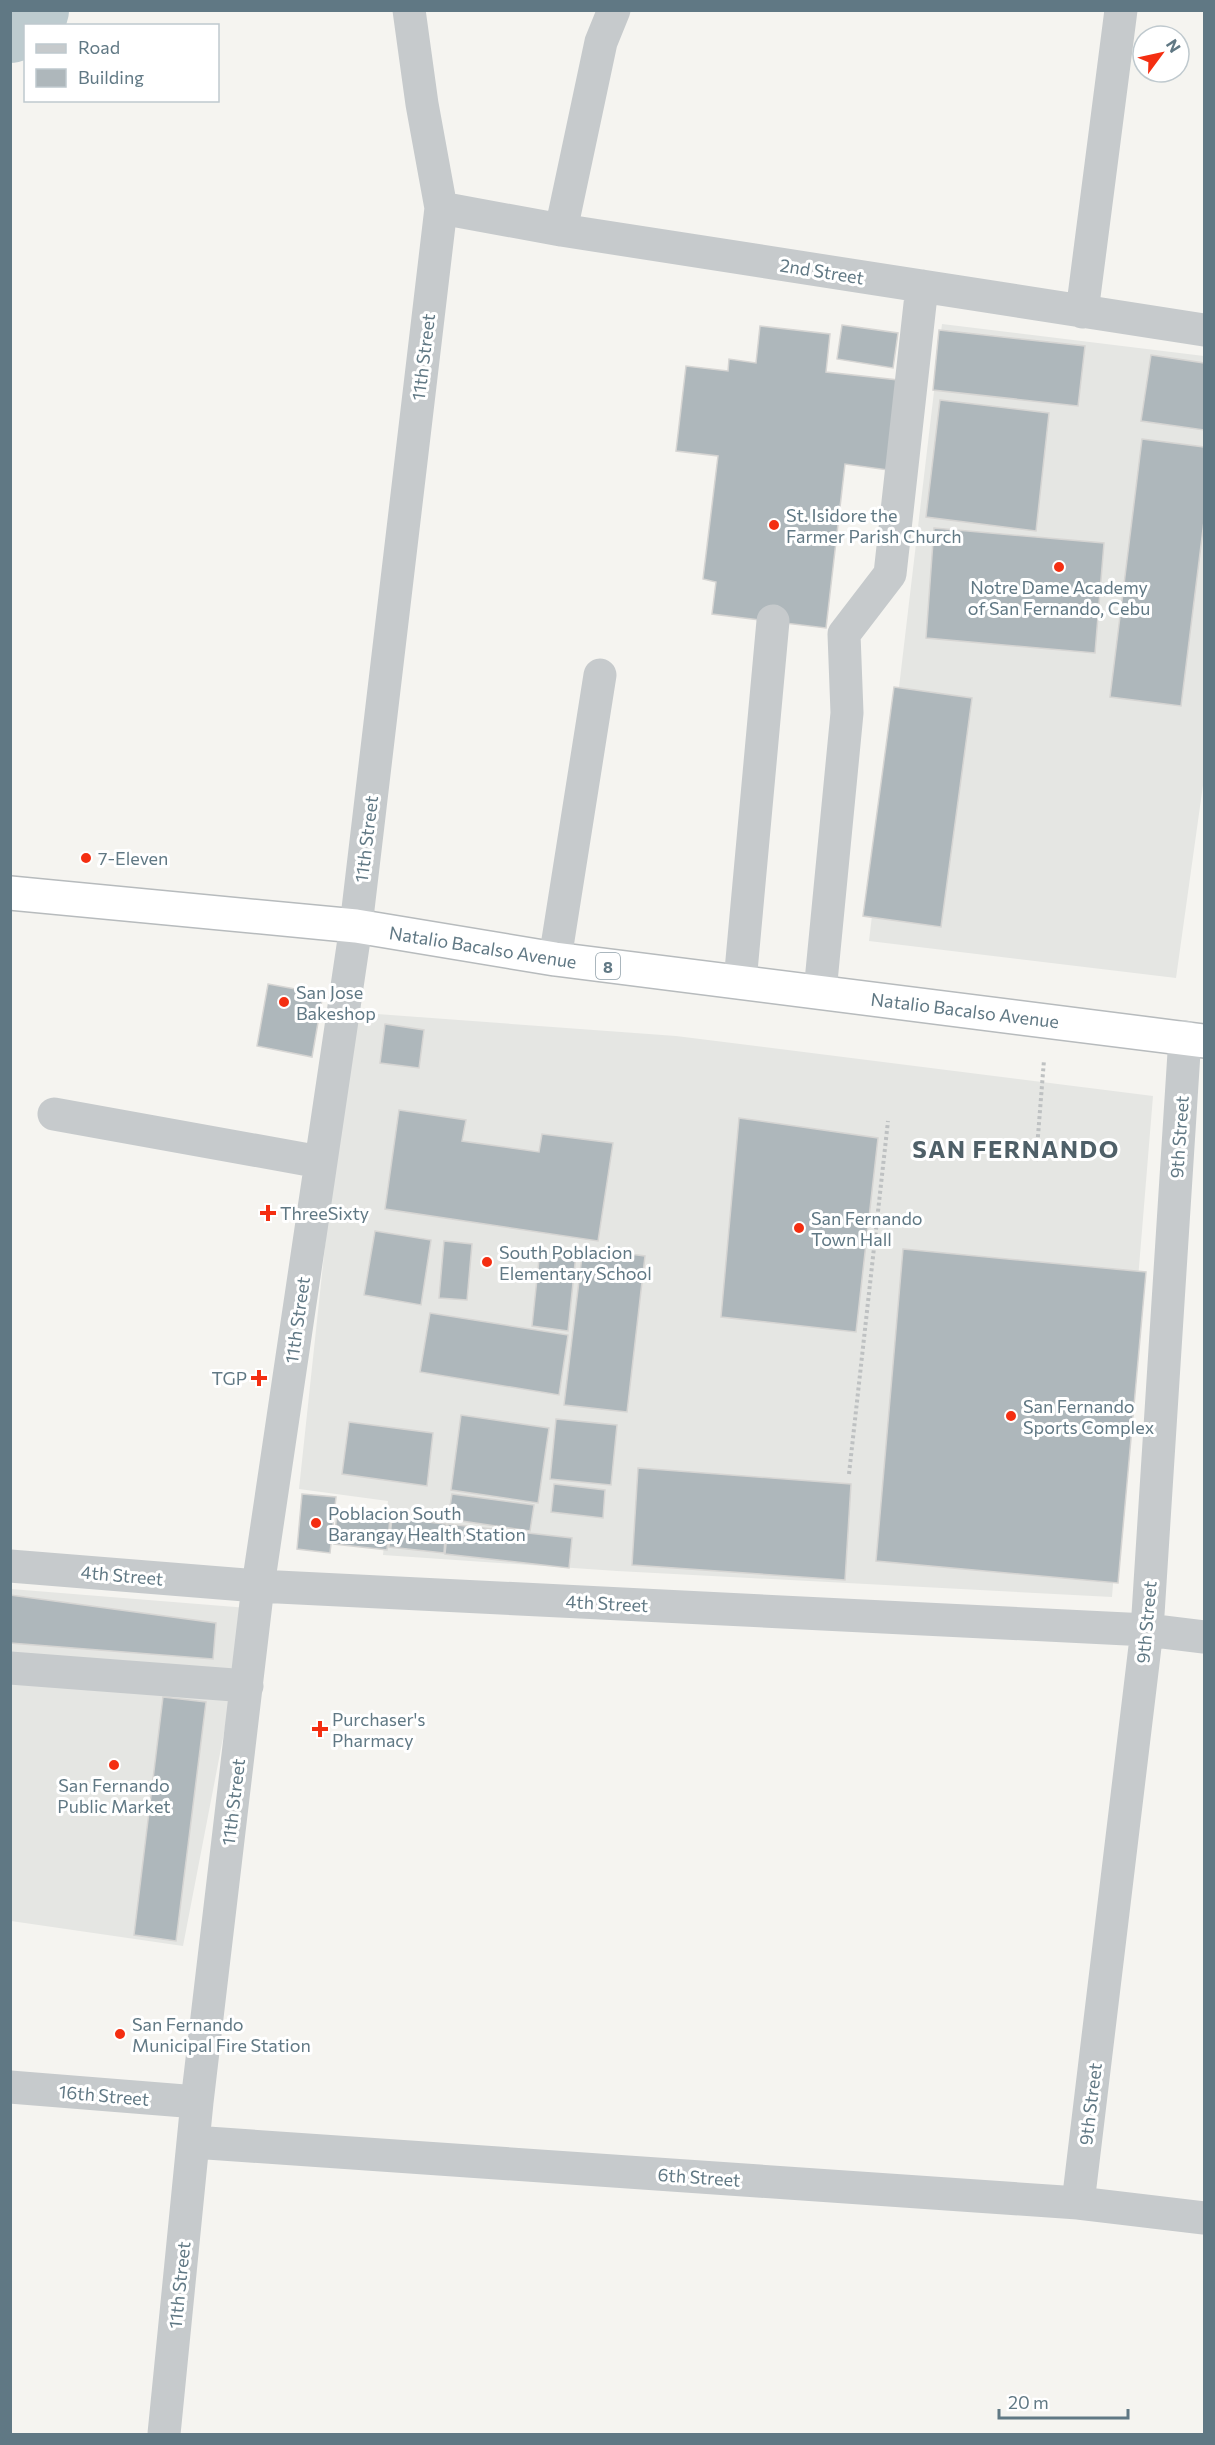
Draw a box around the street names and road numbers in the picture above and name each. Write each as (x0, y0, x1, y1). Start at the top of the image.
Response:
street label: 2nd Street (778, 253, 866, 289)
street label: 11th Street (407, 312, 439, 402)
street label: 11th Street (350, 794, 382, 884)
street label: Natalio Bacalso Avenue (388, 921, 578, 973)
road number: 8 (596, 953, 620, 979)
street label: Natalio Bacalso Avenue (870, 988, 1060, 1032)
street label: 9th Street (1165, 1095, 1193, 1179)
street label: 11th Street (280, 1275, 314, 1365)
street label: 4th Street (80, 1560, 164, 1590)
street label: 9th Street (1131, 1580, 1161, 1664)
street label: 4th Street (565, 1590, 649, 1616)
street label: 11th Street (217, 1757, 249, 1847)
street label: 9th Street (1074, 2061, 1106, 2147)
street label: 16th Street (58, 2080, 150, 2110)
street label: 6th Street (657, 2163, 741, 2191)
street label: 11th Street (163, 2240, 195, 2330)

